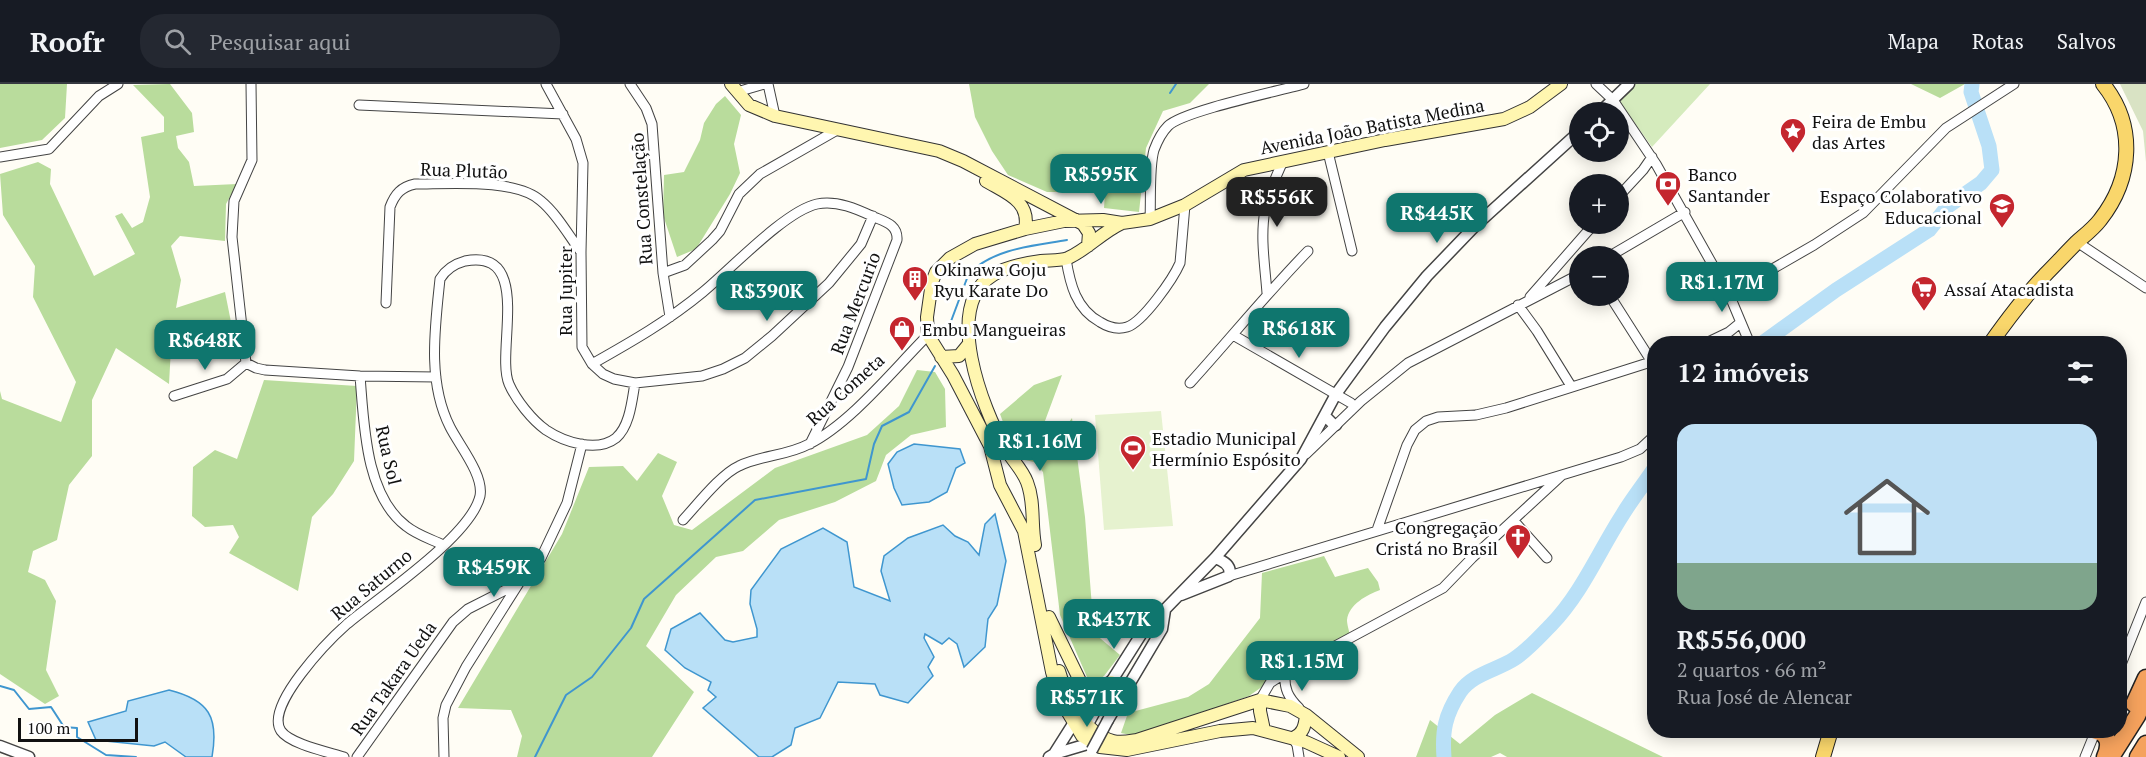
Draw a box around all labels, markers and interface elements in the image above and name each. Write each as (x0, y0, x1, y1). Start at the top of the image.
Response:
search box (140, 14, 560, 68)
text: Roofr (30, 23, 104, 60)
icon: search (161, 25, 194, 58)
text: Pesquisar aqui (209, 27, 351, 56)
text: Mapa (1888, 27, 1939, 55)
text: Rotas (1972, 27, 2024, 55)
text: Salvos (2057, 27, 2116, 55)
street label: Avenida João Batista Medina (1258, 92, 1486, 160)
map controls (1569, 102, 1629, 306)
button: locate (1569, 102, 1629, 162)
place label: Feira de Embu das Artes (1812, 109, 1926, 154)
place icon: Feira de Embu das Artes (1778, 116, 1808, 154)
street label: Rua Constelação (624, 132, 658, 266)
pin: R$595K (1052, 154, 1150, 205)
street label: Rua Plutão (420, 156, 508, 184)
text: R$595K (1064, 160, 1138, 187)
place label: Banco Santander (1688, 162, 1770, 207)
bank icon: Banco Santander (1653, 169, 1683, 207)
button: + (1569, 174, 1629, 234)
pin: R$556K (1228, 177, 1326, 228)
text: R$556K (1240, 183, 1314, 210)
place label: Espaço Colaborativo Educacional (1820, 184, 1982, 229)
school or university icon: Espaço Colaborativo Educacional (1987, 191, 2017, 229)
pin: R$445K (1388, 193, 1486, 244)
text: R$445K (1400, 199, 1474, 226)
street label: Rua Jupiter (553, 246, 577, 336)
button: − (1569, 246, 1629, 306)
street label: Rua Mercurio (824, 248, 886, 358)
place label: Okinawa Goju Ryu Karate Do (934, 257, 1048, 302)
pin: R$1.17M (1667, 262, 1777, 313)
building icon: Okinawa Goju Ryu Karate Do (900, 264, 930, 302)
text: R$1.17M (1680, 268, 1764, 295)
pin: R$390K (718, 271, 816, 322)
supermarket icon: Assaí Atacadista (1909, 274, 1939, 312)
text: R$390K (730, 277, 804, 304)
place label: Assaí Atacadista (1944, 277, 2074, 301)
pin: R$618K (1250, 308, 1348, 359)
shop icon: Embu Mangueiras (887, 314, 917, 352)
text: R$618K (1262, 314, 1336, 341)
place label: Embu Mangueiras (922, 317, 1066, 341)
pin: R$648K (156, 320, 254, 371)
text: R$648K (168, 326, 242, 353)
street label: Rua Cometa (801, 348, 889, 430)
text: 12 imóveis (1677, 355, 1809, 389)
icon: filters (2064, 356, 2097, 389)
pin: R$1.16M (985, 421, 1095, 472)
street label: Rua Sol (371, 423, 407, 487)
place label: Estadio Municipal Hermínio Espósito (1152, 426, 1301, 471)
text: R$1.16M (998, 427, 1082, 454)
sports icon: Estadio Municipal Hermínio Espósito (1118, 433, 1148, 471)
icon: home (1833, 463, 1941, 571)
place label: Congregação Cristá no Brasil (1375, 515, 1498, 560)
church icon: Congregação Cristá no Brasil (1503, 522, 1533, 560)
street label: Rua Saturno (326, 543, 416, 625)
pin: R$459K (445, 547, 543, 598)
text: R$459K (457, 553, 531, 580)
pin: R$437K (1065, 599, 1163, 650)
text: R$437K (1077, 605, 1151, 632)
street label: Rua Takara Ueda (345, 616, 441, 740)
text: R$556,000 (1677, 622, 1806, 656)
pin: R$1.15M (1247, 641, 1357, 692)
text: R$1.15M (1260, 647, 1344, 674)
text: 2 quartos · 66 m² (1677, 656, 1826, 683)
pin: R$571K (1038, 677, 1136, 728)
text: R$571K (1050, 683, 1124, 710)
text: Rua José de Alencar (1677, 683, 1852, 710)
scale bar (18, 715, 138, 742)
text: 100 m (27, 717, 70, 739)

